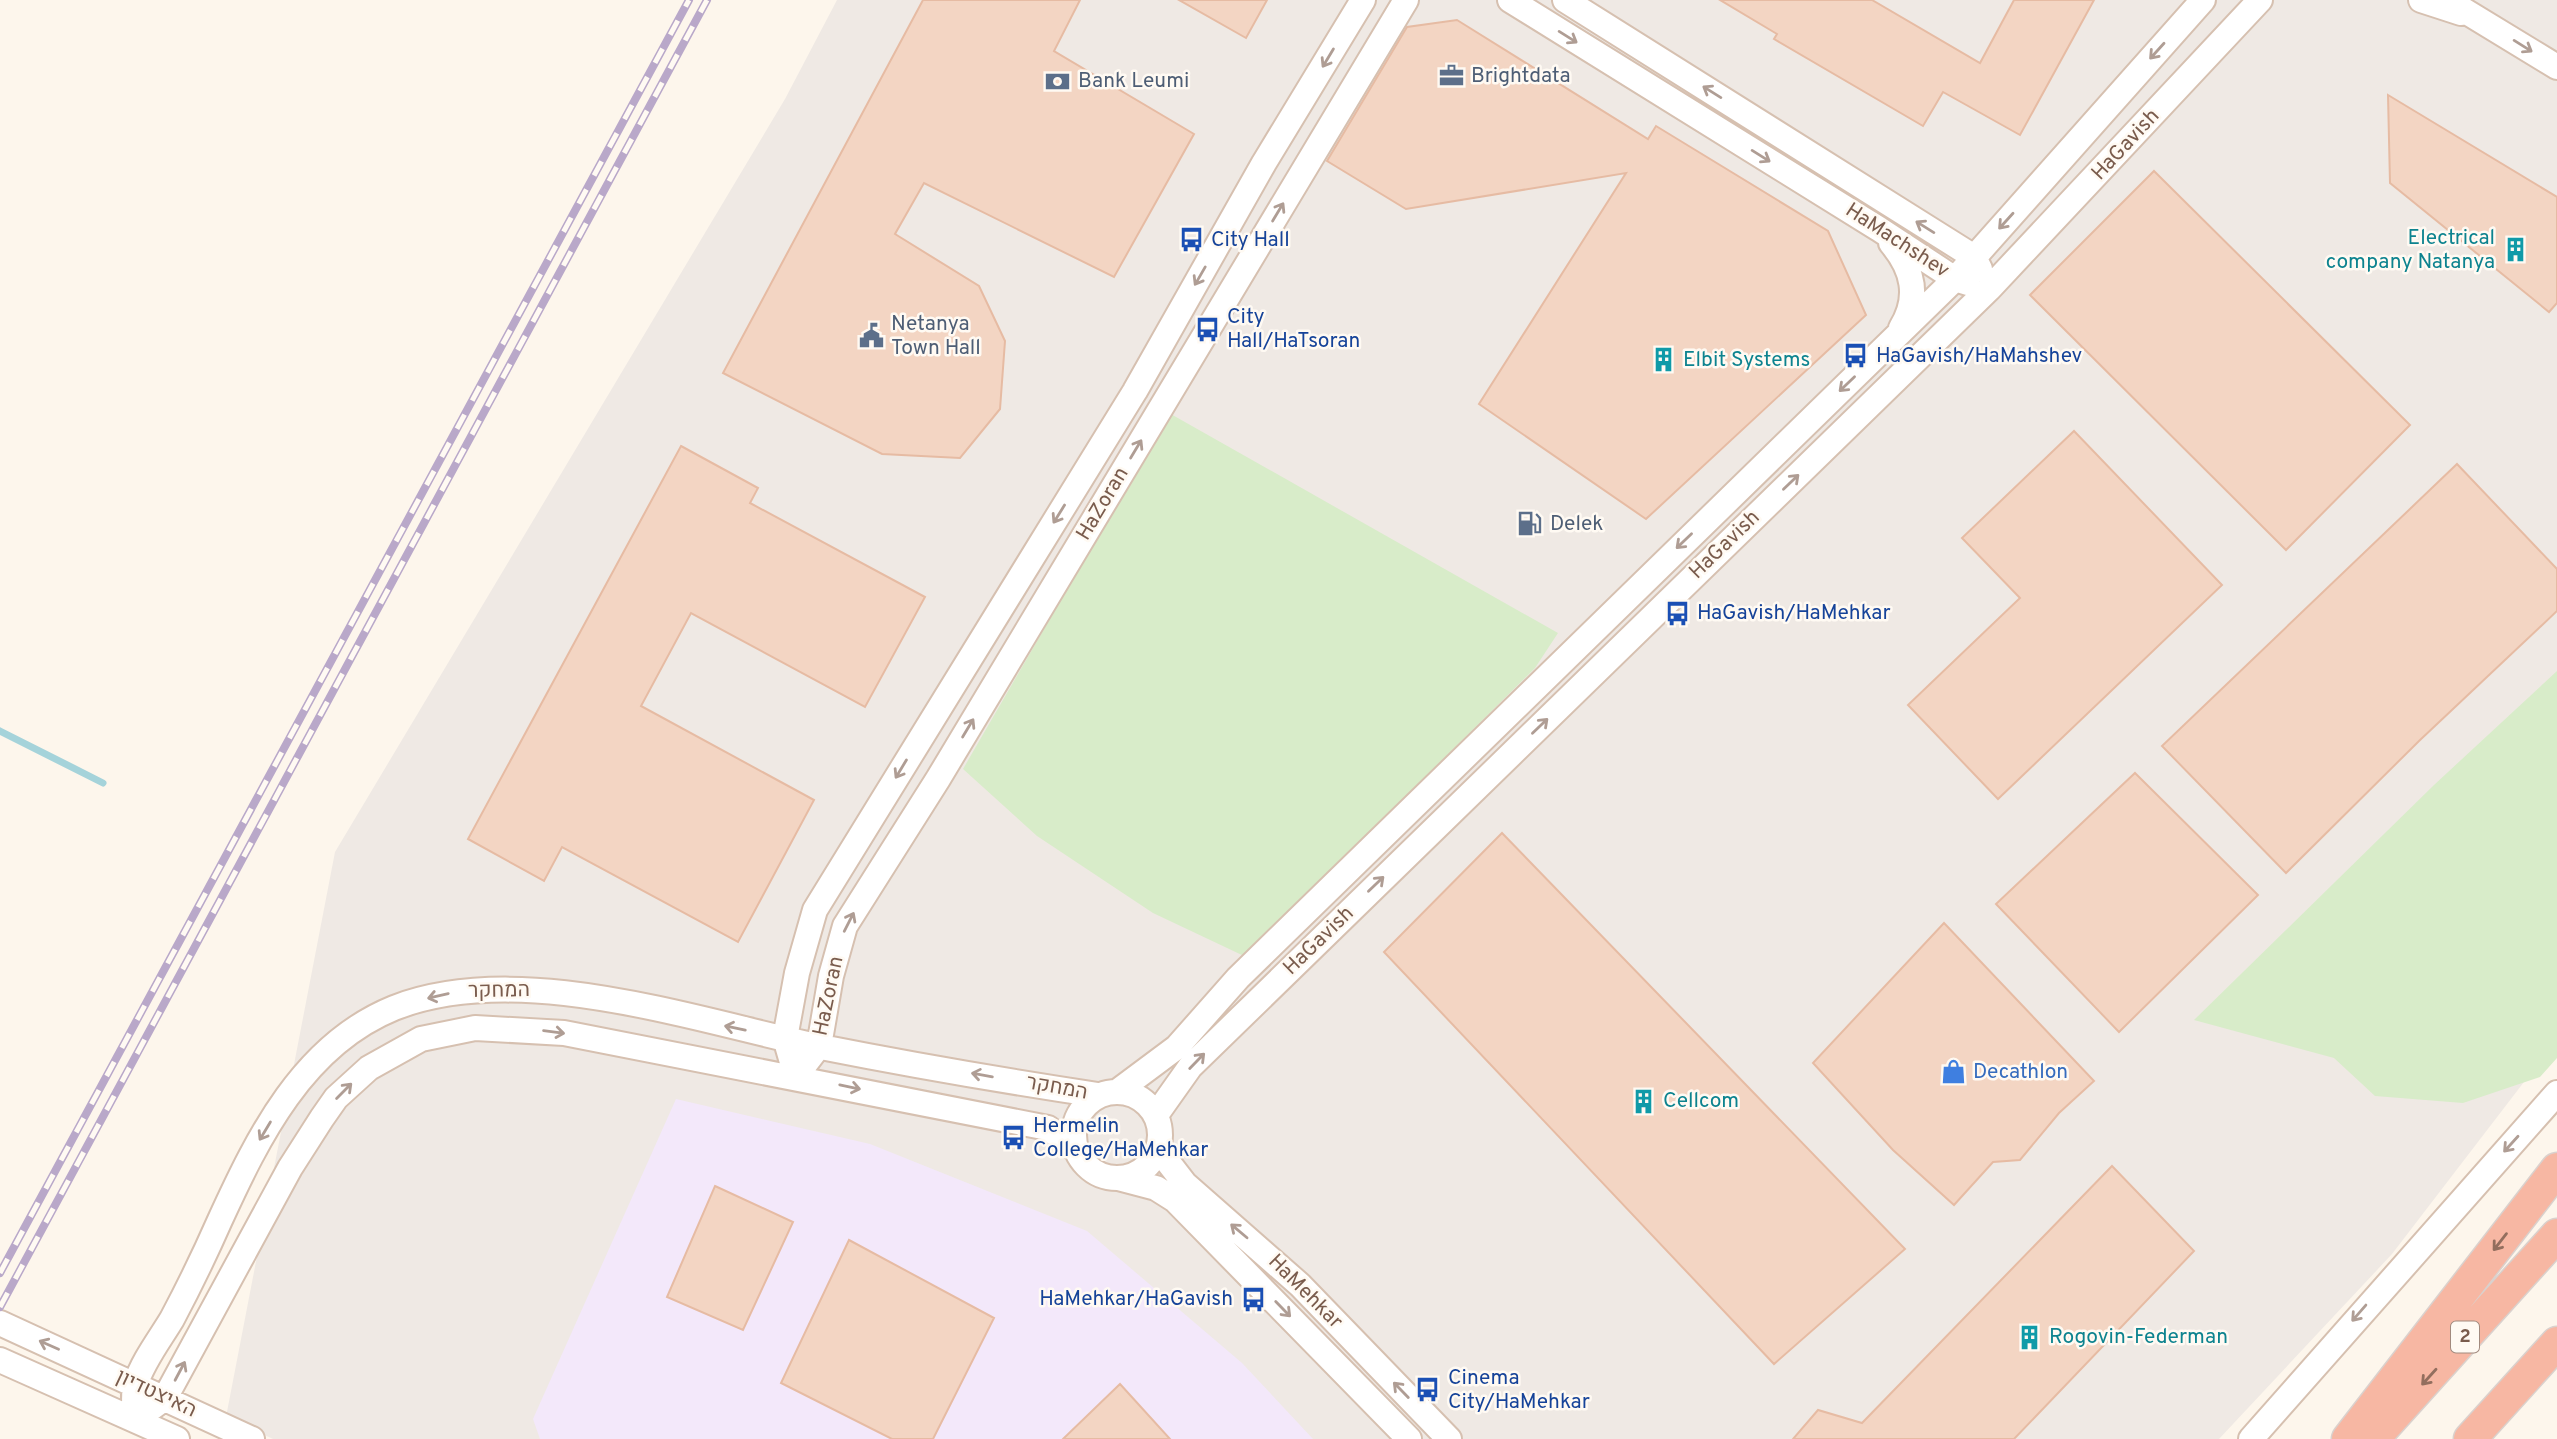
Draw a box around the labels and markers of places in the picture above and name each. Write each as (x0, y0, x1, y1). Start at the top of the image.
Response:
office icon: Brightdata (1437, 62, 1465, 90)
place label: Brightdata (1471, 63, 1571, 90)
bank icon: Bank Leumi (1044, 67, 1072, 95)
place label: Bank Leumi (1078, 68, 1189, 95)
place label: Electrical company Natanya (2326, 225, 2495, 276)
bus stop icon: City Hall (1177, 226, 1205, 254)
place label: City Hall (1211, 227, 1290, 254)
building icon: Electrical company Natanya (2501, 236, 2529, 264)
place label: City Hall/HaTsoran (1227, 304, 1360, 355)
place label: Netanya Town Hall (891, 311, 981, 362)
bus stop icon: City Hall/HaTsoran (1193, 315, 1221, 343)
public building icon: Netanya Town Hall (857, 322, 885, 350)
bus stop icon: HaGavish/HaMahshev (1842, 342, 1870, 370)
place label: HaGavish/HaMahshev (1876, 343, 2083, 370)
building icon: Elbit Systems (1649, 346, 1677, 374)
place label: Elbit Systems (1683, 347, 1810, 374)
fuel station icon: Delek (1516, 510, 1544, 538)
place label: Delek (1550, 511, 1603, 538)
bus stop icon: HaGavish/HaMehkar (1663, 599, 1691, 627)
place label: HaGavish/HaMehkar (1697, 600, 1891, 627)
shop icon: Decathlon (1939, 1058, 1967, 1086)
place label: Decathlon (1973, 1059, 2068, 1086)
building icon: Cellcom (1629, 1087, 1657, 1115)
place label: Cellcom (1663, 1088, 1739, 1115)
place label: Hermelin College/HaMehkar (1033, 1113, 1209, 1164)
bus stop icon: Hermelin College/HaMehkar (999, 1124, 1027, 1152)
bus stop icon: HaMehkar/HaGavish (1239, 1285, 1267, 1313)
place label: HaMehkar/HaGavish (1039, 1286, 1233, 1313)
building icon: Rogovin-Federman (2015, 1323, 2043, 1351)
place label: Rogovin-Federman (2049, 1324, 2228, 1351)
place label: Cinema City/HaMehkar (1448, 1365, 1590, 1416)
bus stop icon: Cinema City/HaMehkar (1414, 1376, 1442, 1404)

